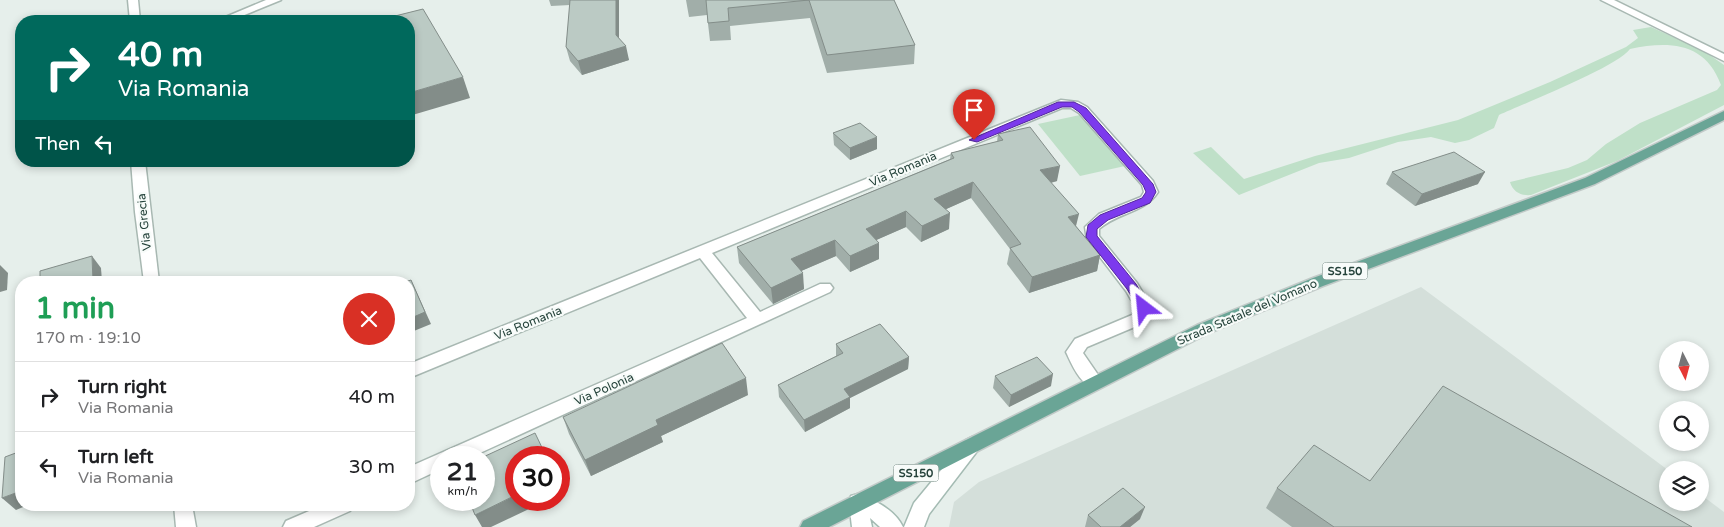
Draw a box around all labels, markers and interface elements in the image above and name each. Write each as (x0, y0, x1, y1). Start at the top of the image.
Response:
text: 40 m (118, 34, 203, 76)
icon: right (35, 35, 100, 100)
text: Via Romania (118, 76, 249, 102)
pin (953, 89, 995, 140)
icon: arrive (960, 96, 988, 124)
icon: left (90, 130, 118, 158)
text: Then (35, 133, 80, 155)
street label: Via Romania (867, 149, 939, 189)
street label: Via Grecia (134, 193, 154, 251)
road number: SS150 (1322, 262, 1368, 280)
street label: Strada Statale del Vomano (1175, 276, 1319, 348)
position arrow (1117, 281, 1169, 333)
text: 1 min (35, 290, 115, 327)
button: close (343, 293, 395, 345)
street label: Via Romania (492, 303, 564, 343)
text: 170 m · 19:10 (35, 328, 141, 348)
north arrow (1659, 341, 1709, 391)
map controls (1659, 341, 1709, 511)
street label: Via Polonia (572, 370, 636, 408)
text: Turn right (78, 376, 166, 398)
icon: right (35, 383, 63, 411)
text: 40 m (349, 386, 395, 408)
text: Via Romania (78, 398, 174, 418)
button: search (1659, 401, 1709, 451)
text: Turn left (78, 446, 154, 468)
speed limit sign: 30 (505, 446, 570, 511)
icon: left (35, 453, 63, 481)
text: 30 m (349, 456, 395, 478)
text: 21 (447, 457, 478, 487)
button: layers (1659, 461, 1709, 511)
road number: SS150 (894, 464, 938, 482)
text: Via Romania (78, 468, 174, 488)
text: km/h (447, 484, 478, 498)

